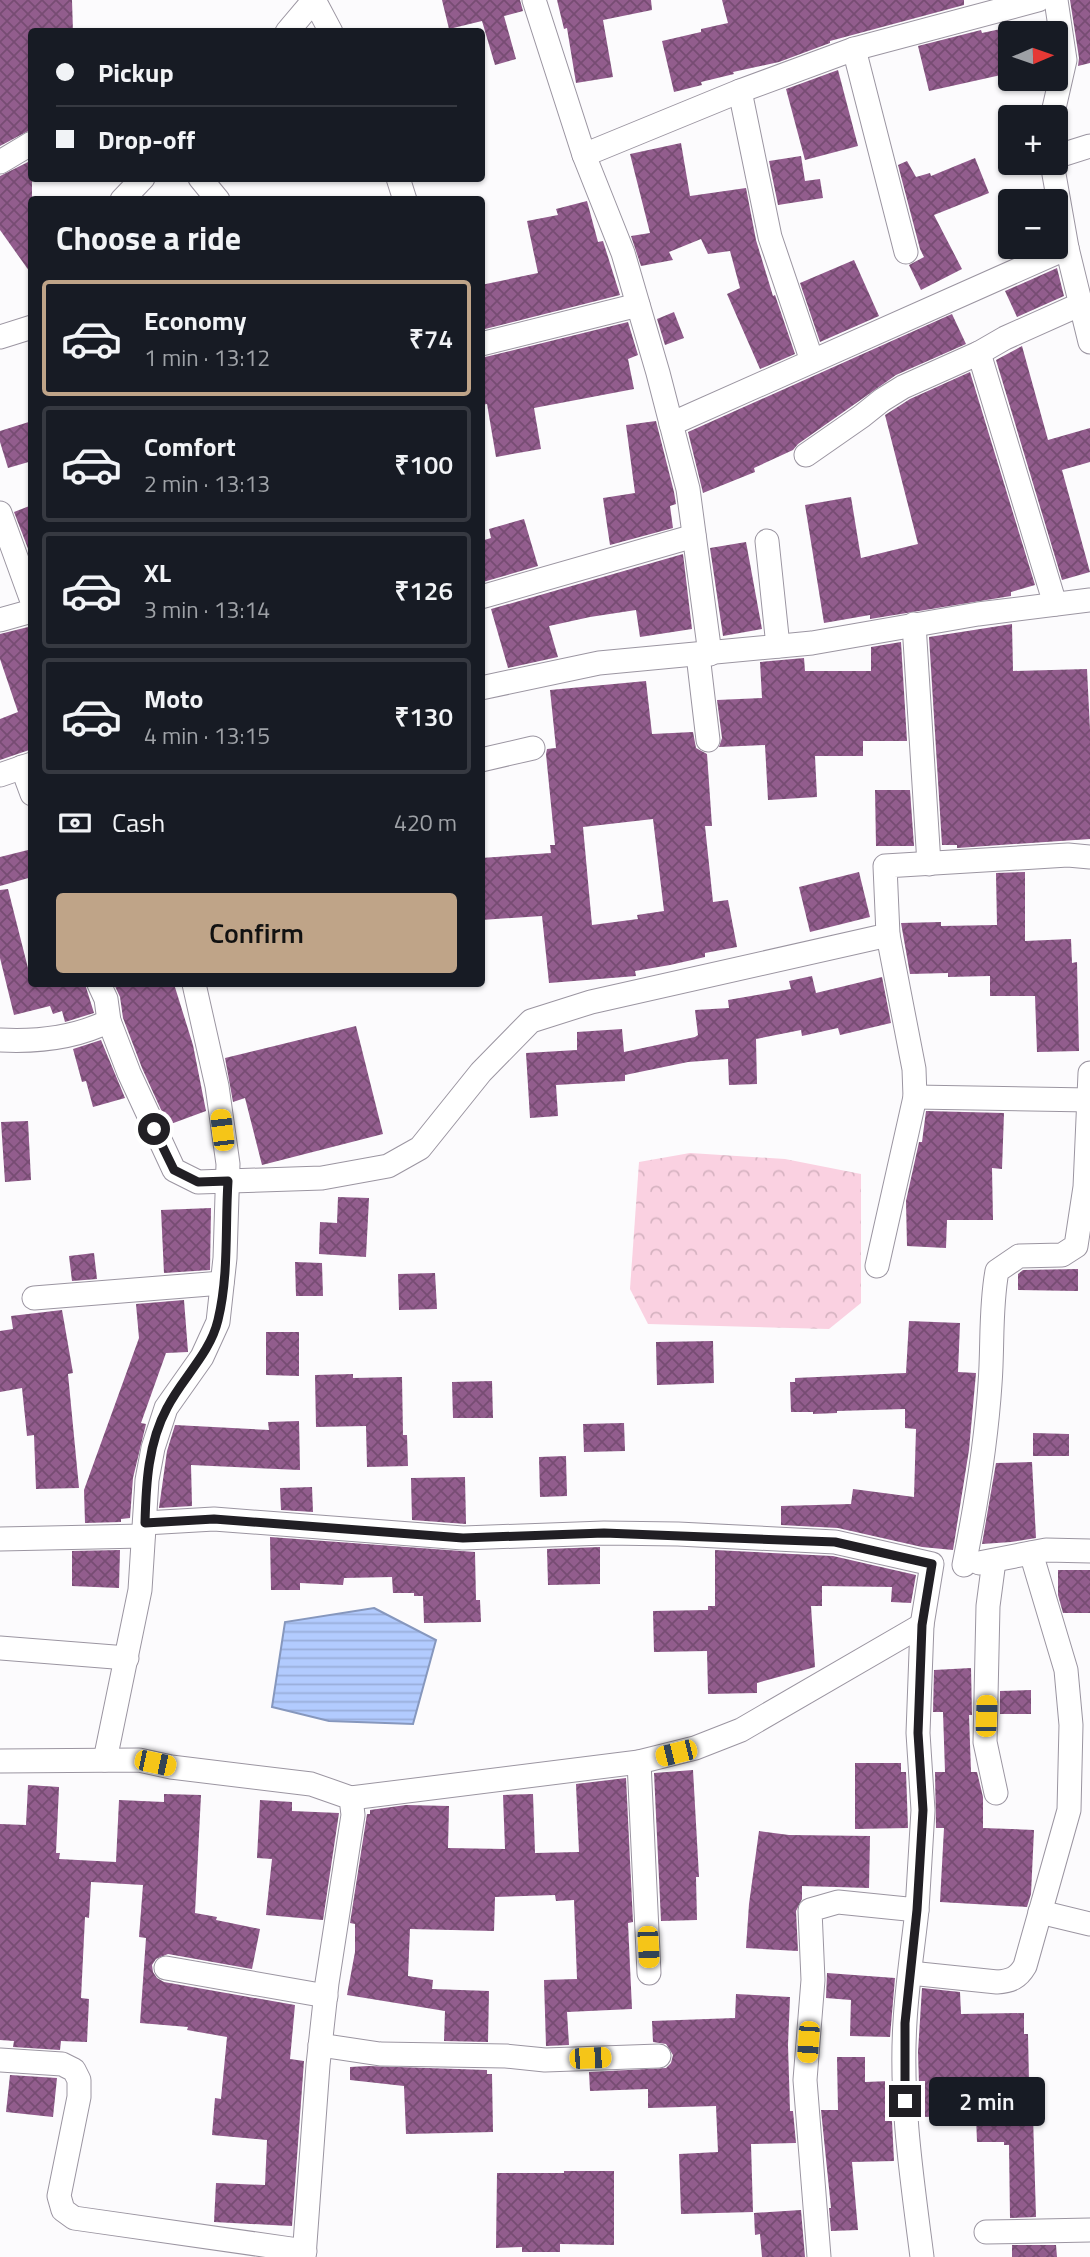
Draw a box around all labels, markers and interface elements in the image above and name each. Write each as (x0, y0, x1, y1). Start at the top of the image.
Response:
north arrow (998, 21, 1068, 91)
map controls (998, 21, 1068, 259)
text: Pickup (98, 53, 174, 92)
button: + (998, 105, 1068, 175)
text: Drop-off (98, 120, 195, 159)
button: − (998, 189, 1068, 259)
text: Choose a ride (56, 214, 241, 262)
text: Economy (144, 301, 246, 340)
icon: car (60, 307, 123, 370)
text: ₹74 (409, 319, 453, 358)
text: 1 min · 13:12 (144, 340, 270, 375)
text: Comfort (144, 427, 236, 466)
icon: car (60, 433, 123, 496)
text: ₹100 (394, 445, 453, 484)
text: 2 min · 13:13 (144, 466, 270, 501)
text: XL (144, 553, 171, 592)
icon: car (60, 559, 123, 622)
text: ₹126 (394, 571, 453, 610)
text: 3 min · 13:14 (144, 592, 270, 627)
text: Moto (144, 679, 203, 718)
icon: car (60, 685, 123, 748)
text: ₹130 (394, 697, 453, 736)
text: 4 min · 13:15 (144, 718, 270, 753)
text: Cash (112, 803, 165, 842)
icon: cash (56, 804, 94, 842)
text: 420 m (394, 805, 457, 840)
button: Confirm (56, 893, 457, 973)
car (210, 1108, 235, 1152)
route start (138, 1113, 170, 1145)
car (975, 1695, 998, 1737)
car (654, 1738, 699, 1768)
car (133, 1748, 178, 1778)
car (637, 1925, 660, 1969)
car (797, 2020, 820, 2064)
car (569, 2047, 612, 2069)
callout: 2 min (930, 2076, 1045, 2126)
text: 2 min (959, 2084, 1015, 2119)
route end (889, 2085, 921, 2117)

